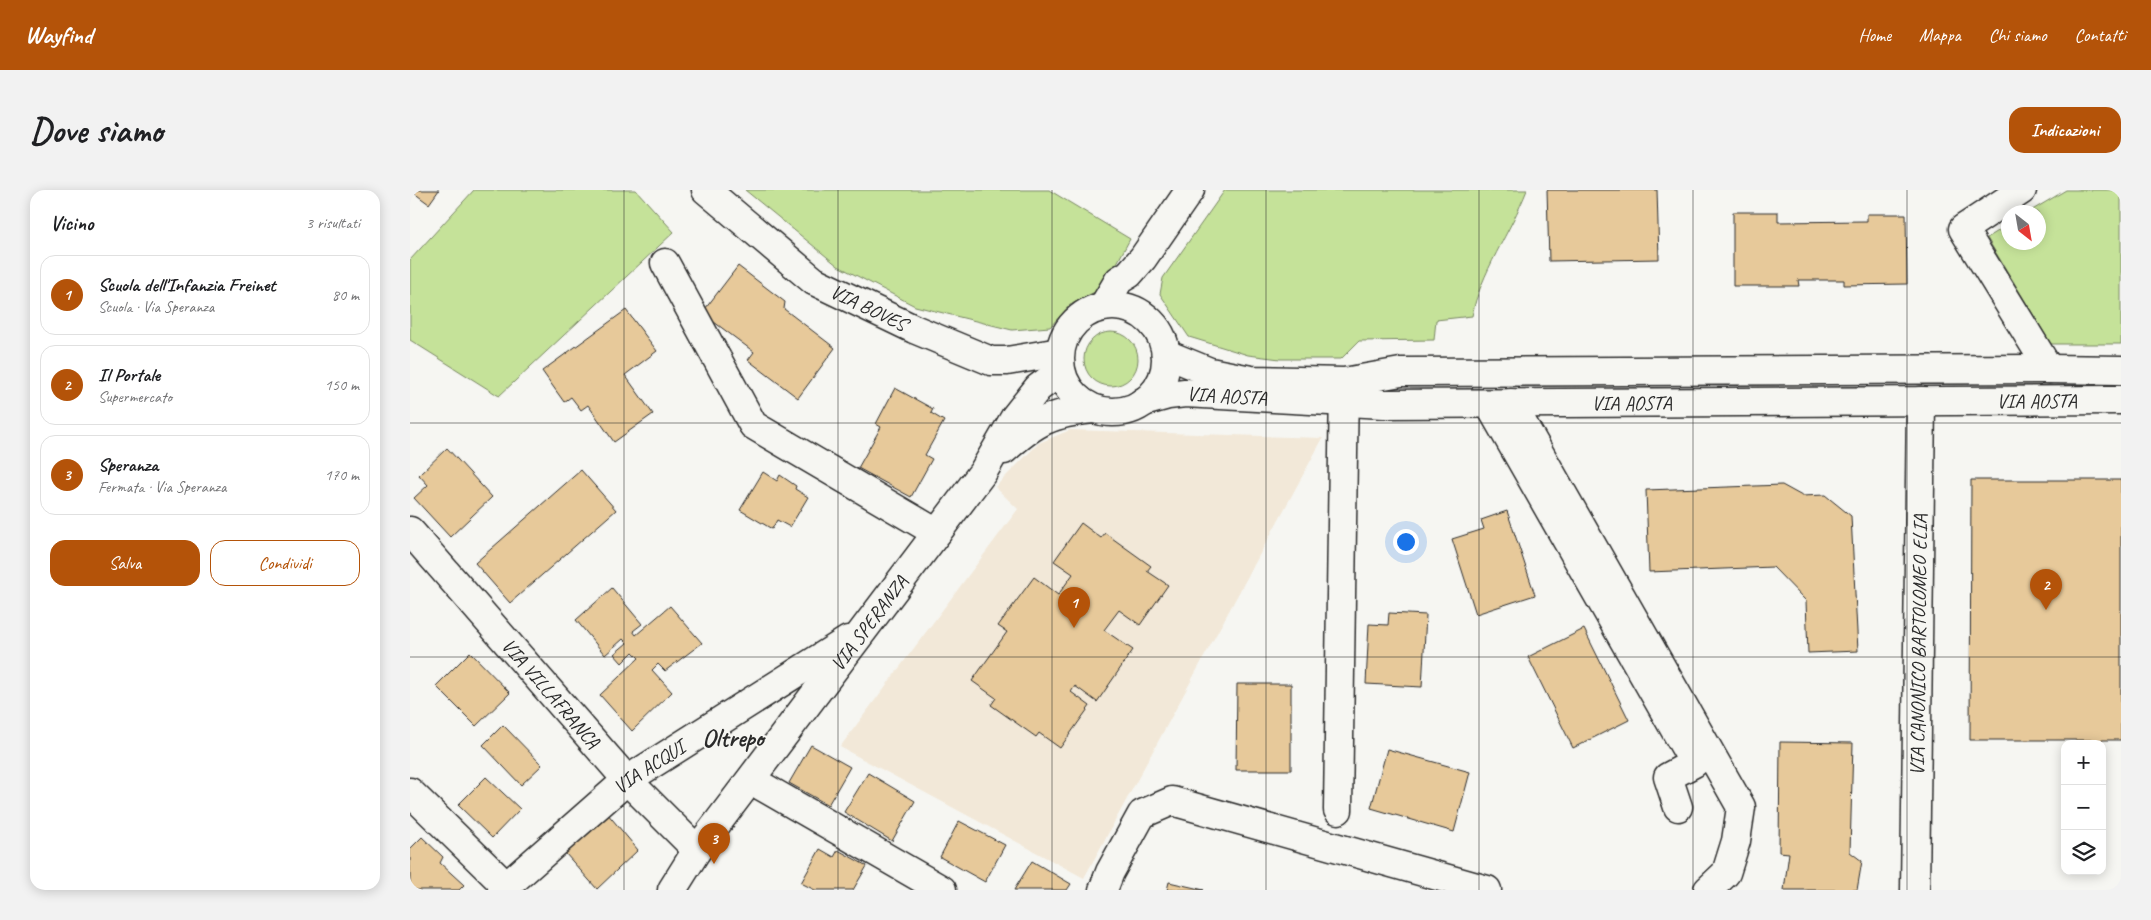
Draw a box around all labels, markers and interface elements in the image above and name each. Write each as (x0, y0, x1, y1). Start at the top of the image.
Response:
text: Wayfind (25, 20, 92, 50)
text: Home (1859, 24, 1891, 46)
text: Mappa (1919, 24, 1961, 46)
text: Chi siamo (1989, 24, 2047, 46)
text: Contatti (2075, 24, 2126, 46)
button: Indicazioni (2009, 107, 2121, 153)
text: Dove siamo (30, 108, 163, 153)
north arrow (2001, 205, 2046, 250)
text: Vicino (50, 210, 93, 236)
text: 3 risultati (306, 213, 360, 233)
text: Scuola dell'Infanzia Freinet (98, 273, 276, 297)
street label: VIA BOVES (827, 278, 915, 338)
text: 1 (63, 285, 71, 305)
text: 80 m (332, 285, 359, 305)
text: Scuola · Via Speranza (98, 297, 214, 317)
text: Il Portale (98, 363, 160, 387)
text: 2 (63, 375, 71, 395)
text: 150 m (325, 375, 359, 395)
street label: VIA AOSTA (1186, 381, 1269, 410)
text: Supermercato (98, 387, 172, 407)
street label: VIA AOSTA (1996, 388, 2078, 413)
street label: VIA AOSTA (1591, 390, 1673, 415)
text: Speranza (98, 453, 158, 477)
text: 3 (63, 465, 71, 485)
text: 170 m (325, 465, 359, 485)
text: Fermata · Via Speranza (98, 477, 226, 497)
street label: VIA CANONICO BARTOLOMEO ELIA (1904, 513, 1932, 776)
your location (1393, 529, 1419, 555)
button: Salva (50, 540, 200, 586)
button: Condividi (210, 540, 360, 586)
street label: VIA SPERANZA (825, 569, 914, 676)
pin: 2 (2030, 569, 2062, 610)
pin: 1 (1058, 587, 1090, 628)
street label: VIA VILLAFRANCA (497, 633, 607, 754)
district label: Oltrepo (702, 722, 767, 754)
street label: VIA ACQUI (608, 732, 693, 799)
map controls (2061, 740, 2106, 875)
button: + (2061, 740, 2106, 785)
button: − (2061, 785, 2106, 830)
pin: 3 (698, 823, 730, 864)
button: layers (2061, 830, 2106, 875)

